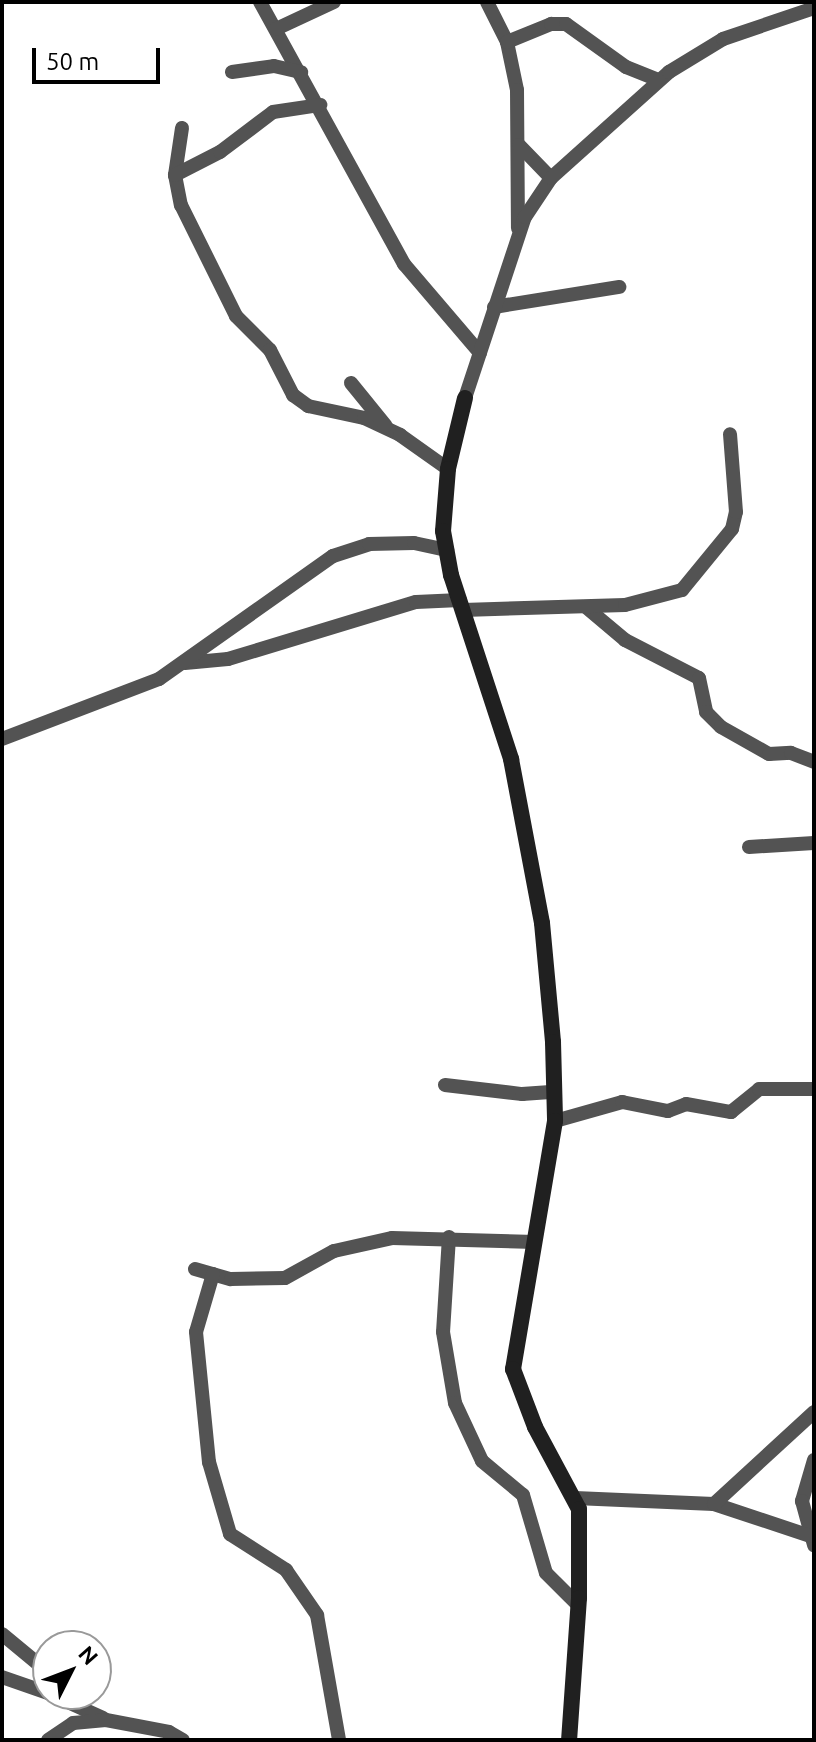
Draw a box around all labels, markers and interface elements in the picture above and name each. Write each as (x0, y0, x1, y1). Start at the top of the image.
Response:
scale bar (36, 32, 164, 82)
text: 50 m (46, 48, 99, 75)
north arrow (32, 1630, 112, 1710)
text: N (74, 1640, 103, 1669)

